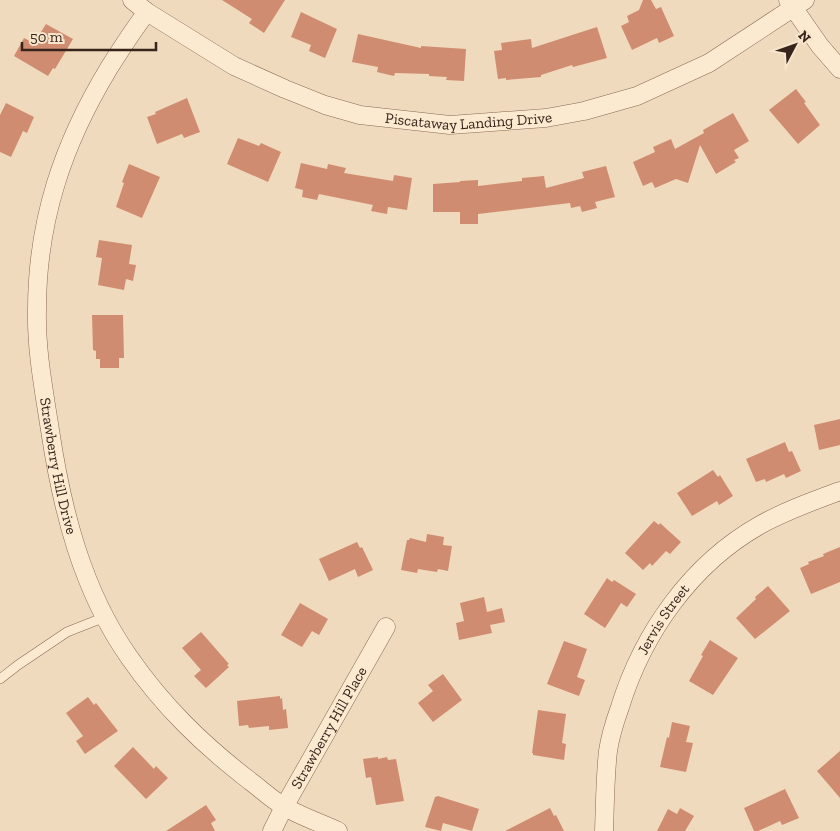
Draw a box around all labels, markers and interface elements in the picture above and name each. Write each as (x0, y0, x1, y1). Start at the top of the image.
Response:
scale bar (22, 20, 156, 52)
north arrow (770, 20, 820, 70)
text: N (795, 27, 815, 47)
text: 50 m (30, 28, 63, 46)
street label: Piscataway Landing Drive (384, 108, 553, 134)
street label: Strawberry Hill Drive (36, 396, 81, 536)
street label: Jervis Street (633, 580, 693, 658)
street label: Strawberry Hill Place (287, 663, 371, 792)

